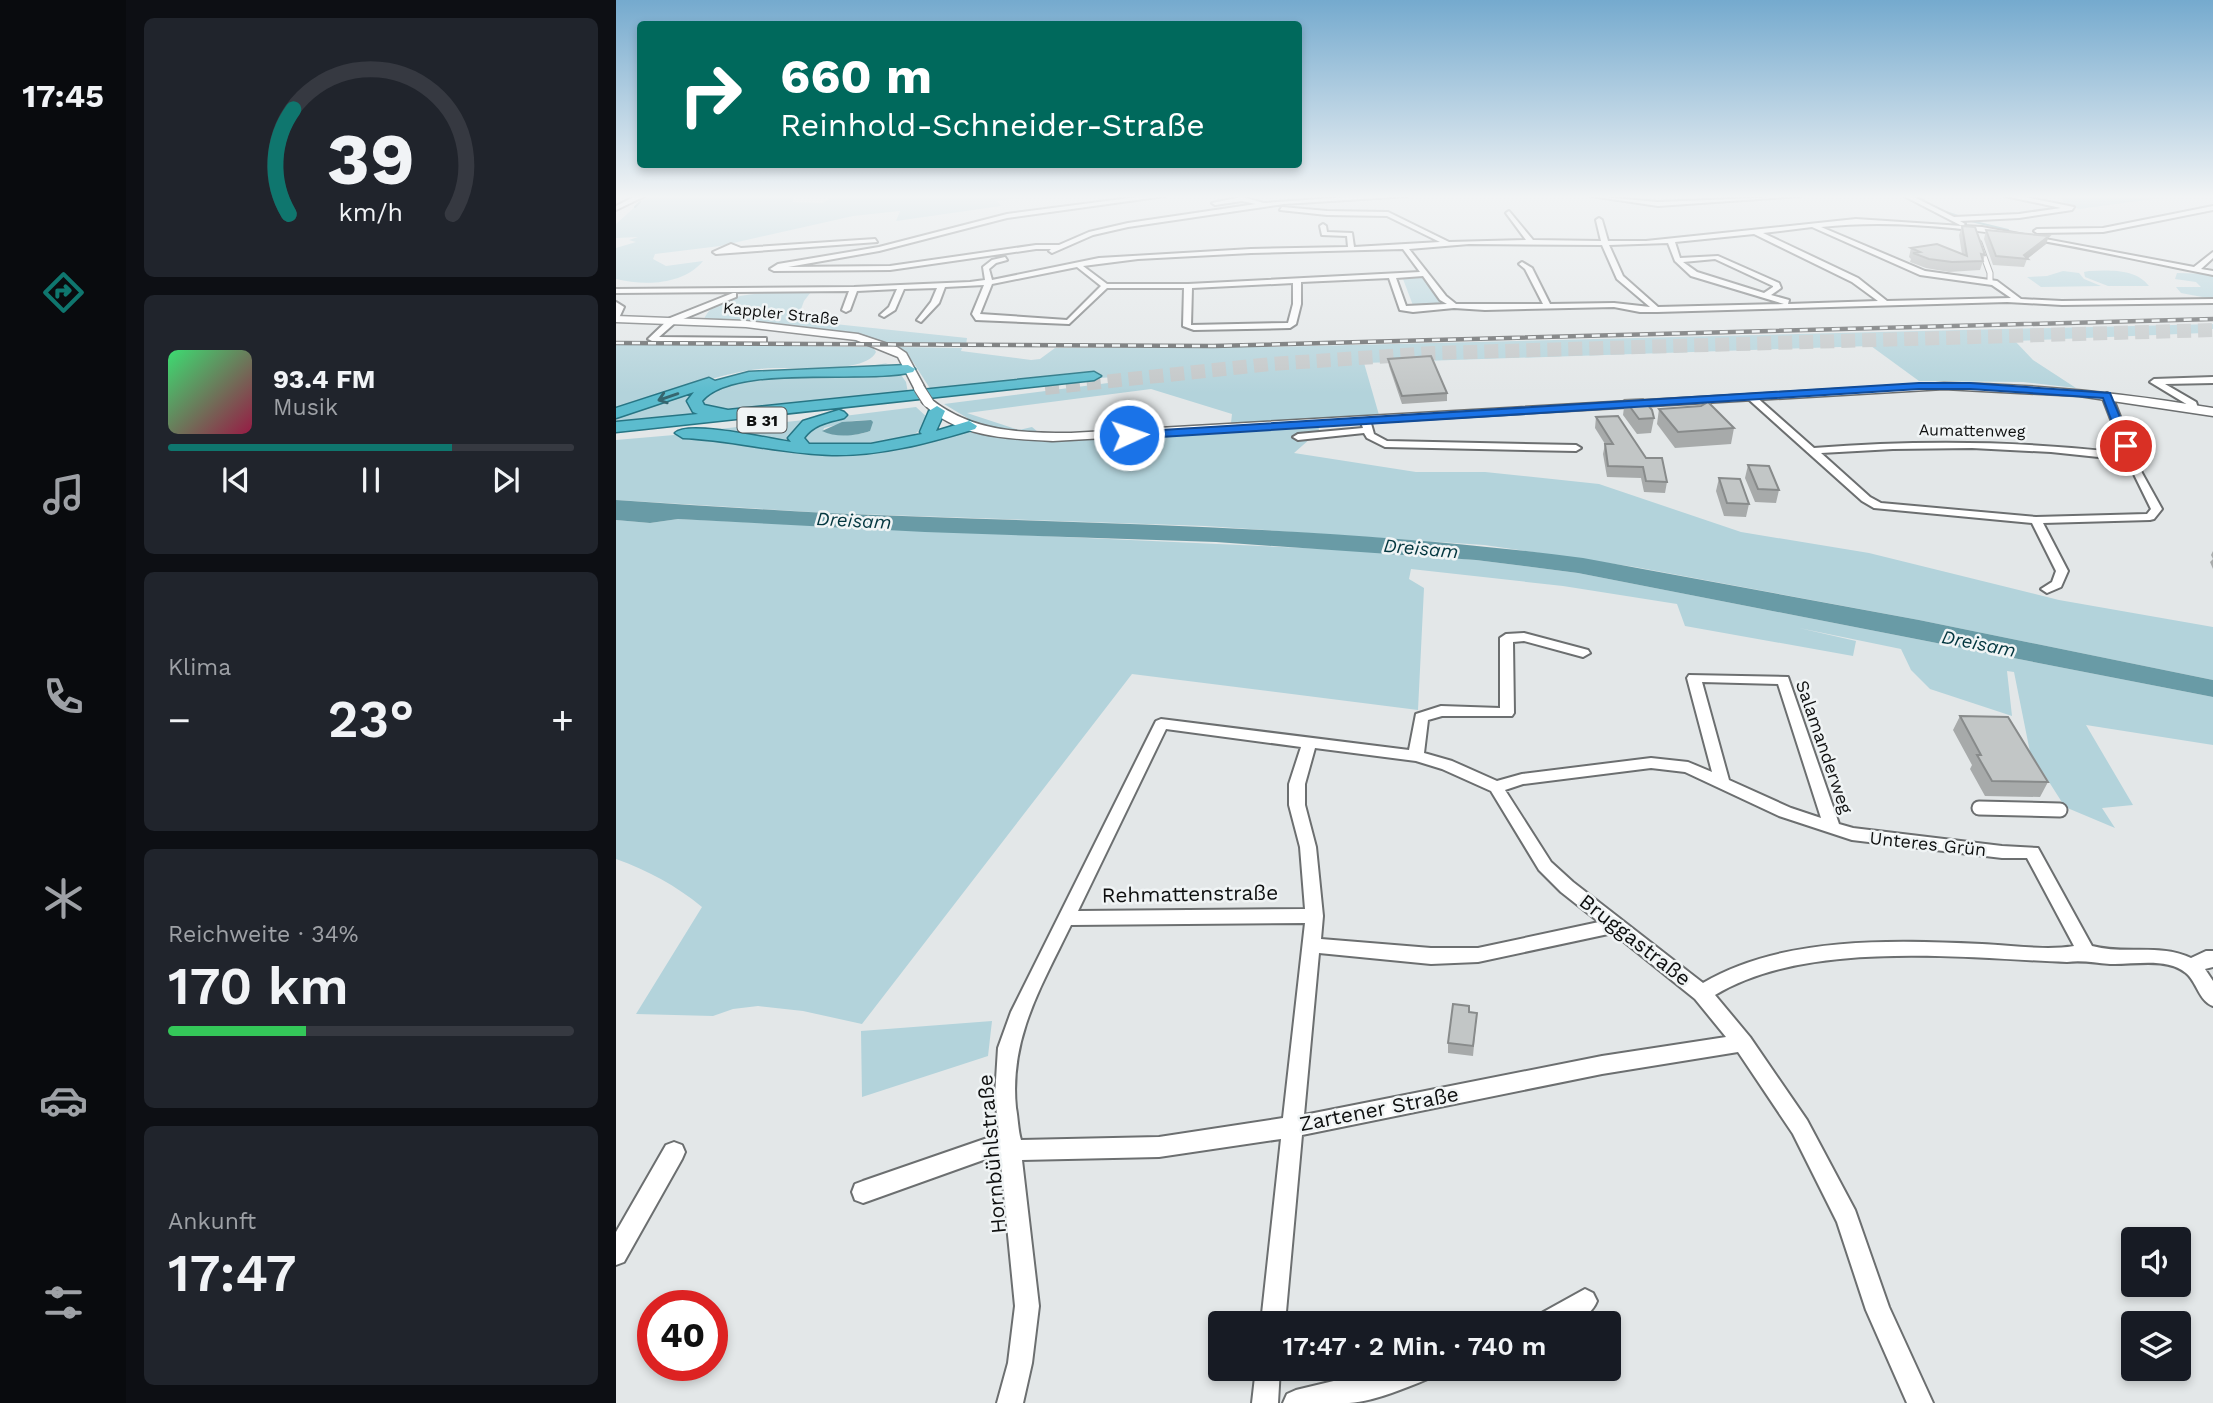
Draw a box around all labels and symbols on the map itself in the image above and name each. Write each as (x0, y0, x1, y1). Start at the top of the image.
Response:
street label: Kappler Straße (722, 298, 840, 329)
one-way arrow (657, 392, 679, 404)
position arrow (1092, 398, 1166, 472)
road number: B 31 (738, 408, 786, 432)
pin (2096, 416, 2156, 476)
street label: Aumattenweg (1919, 420, 2026, 441)
water label: Dreisam (816, 507, 892, 534)
water label: Dreisam (1383, 534, 1459, 563)
water label: Dreisam (1940, 625, 2018, 662)
street label: Salamanderweg (1792, 677, 1857, 817)
street label: Unteres Grün (1869, 827, 1987, 860)
street label: Rehmattenstraße (1101, 879, 1279, 908)
street label: Bruggastraße (1575, 888, 1696, 991)
street label: Hornbühlstraße (972, 1073, 1011, 1235)
street label: Zartener Straße (1297, 1081, 1461, 1136)
speed limit sign: 40 (637, 1290, 728, 1381)

